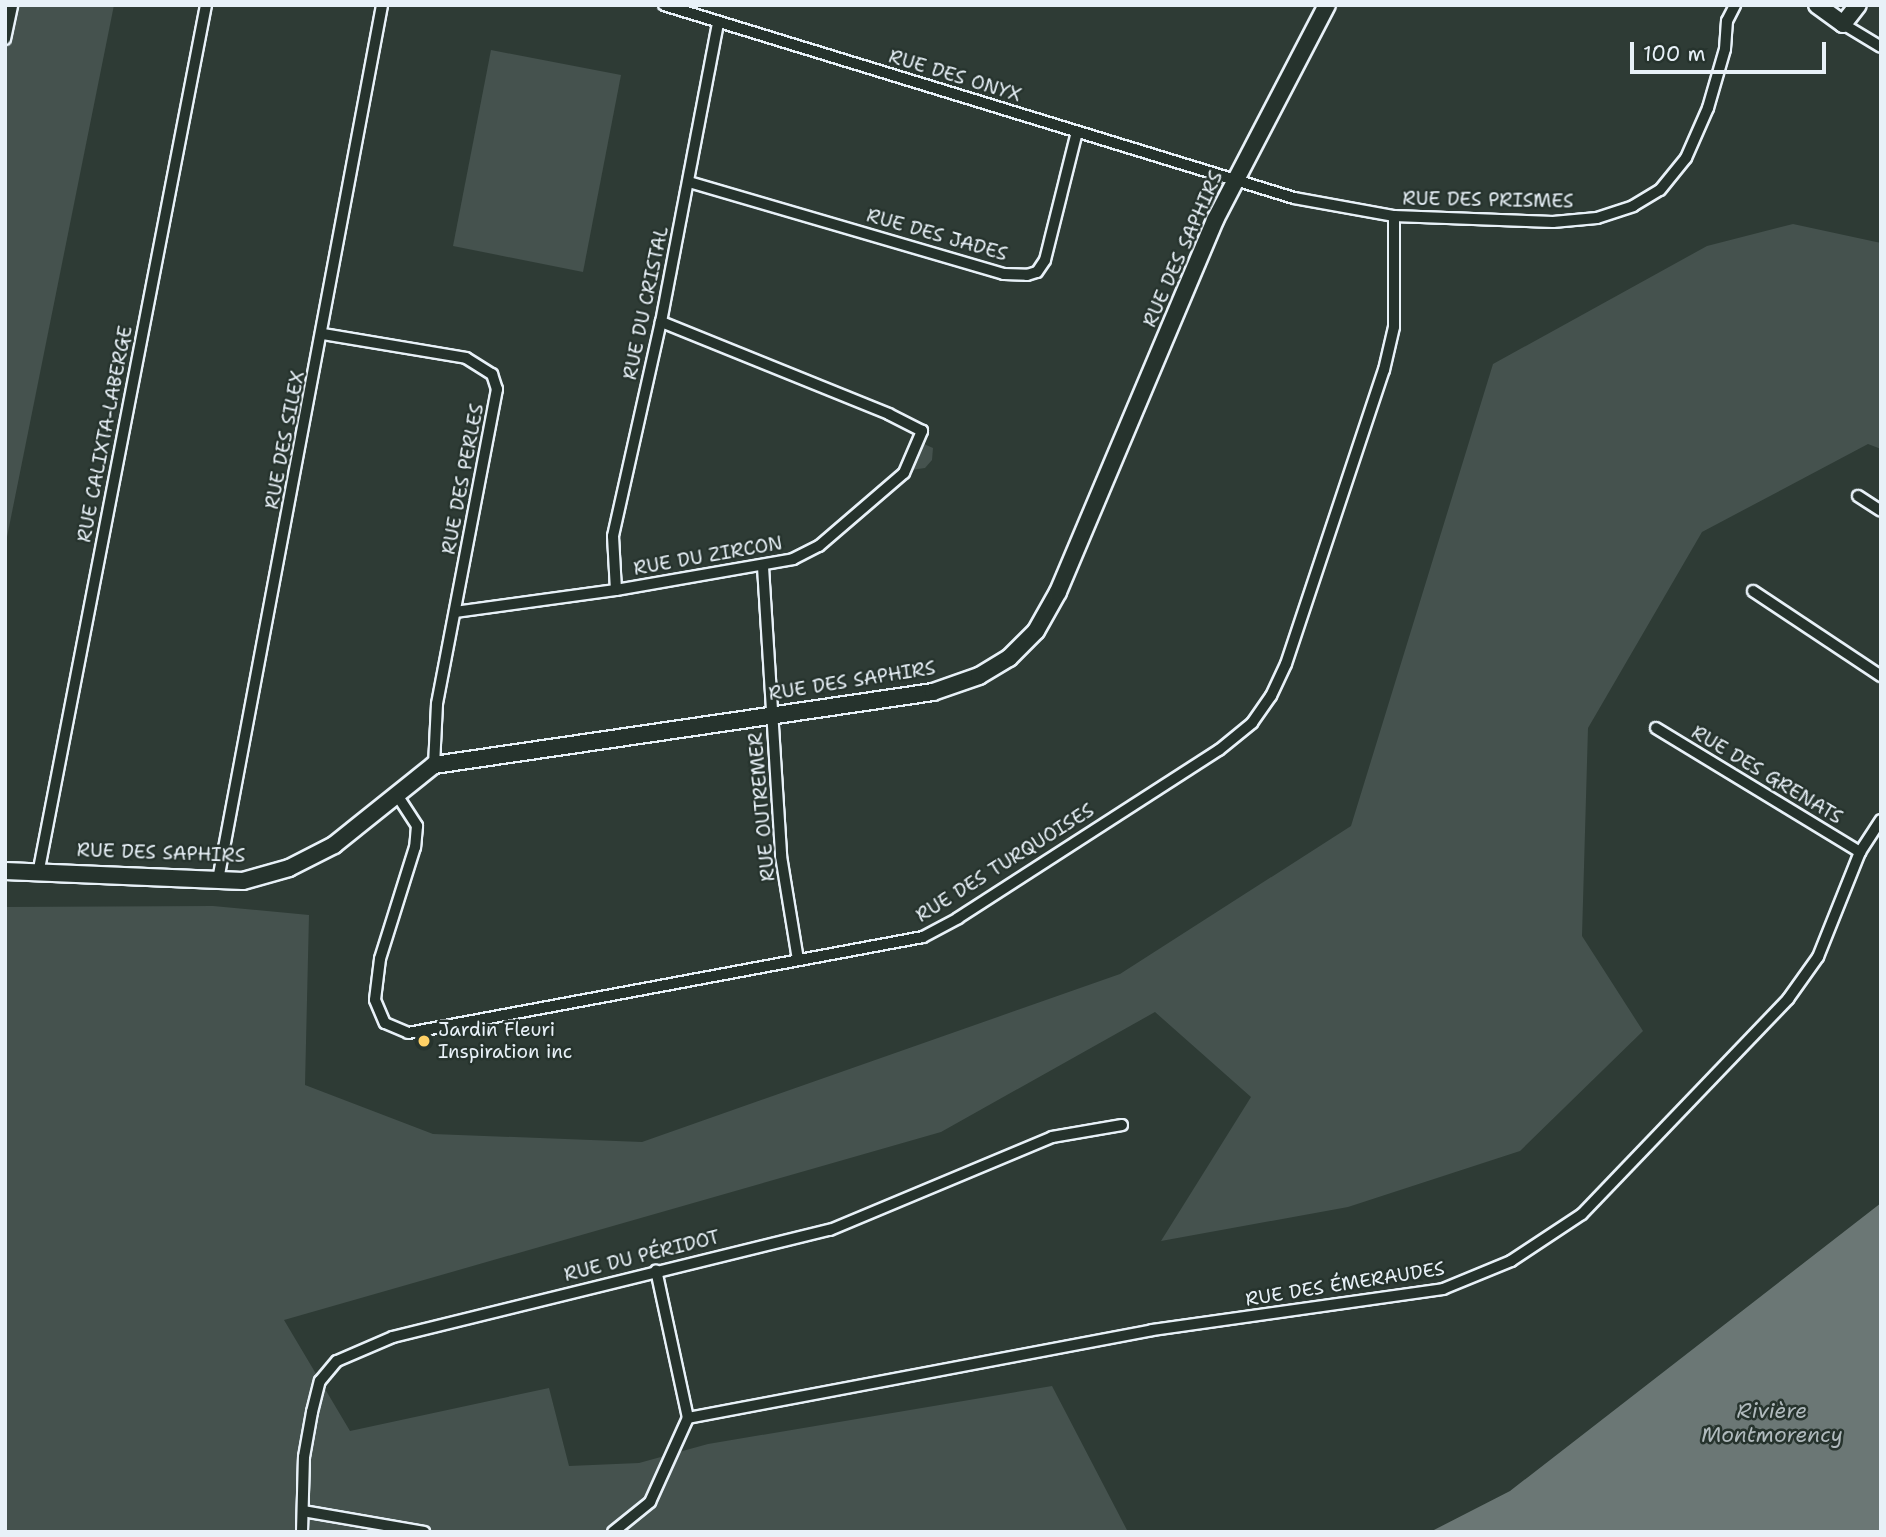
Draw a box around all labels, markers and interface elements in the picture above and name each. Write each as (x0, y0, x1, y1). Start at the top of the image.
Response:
scale bar (1634, 28, 1830, 72)
text: 100 m (1643, 40, 1706, 68)
street label: RUE DES ONYX (886, 45, 1024, 107)
street label: RUE DES SAPHIRS (1138, 167, 1228, 331)
street label: RUE DES PRISMES (1402, 187, 1574, 213)
street label: RUE DES JADES (864, 204, 1010, 266)
street label: RUE DU CRISTAL (619, 224, 673, 382)
street label: RUE CALIXTA-LABERGE (73, 324, 137, 544)
street label: RUE DES SILEX (260, 369, 310, 511)
street label: RUE DES PERLES (437, 402, 489, 556)
street label: RUE DU ZIRCON (632, 532, 784, 580)
street label: RUE DES SAPHIRS (767, 657, 937, 705)
street label: RUE DES GRENATS (1687, 721, 1847, 829)
street label: RUE OUTREMER (744, 732, 780, 882)
street label: RUE DES TURQUOISES (912, 799, 1098, 927)
street label: RUE DES SAPHIRS (76, 839, 246, 867)
place label: Jardin Fleuri Inspiration inc (438, 1019, 572, 1063)
marker: Jardin Fleuri Inspiration inc (416, 1033, 432, 1049)
street label: RUE DU PÉRIDOT (562, 1226, 722, 1286)
street label: RUE DES ÉMERAUDES (1244, 1257, 1446, 1311)
water label: Rivière Montmorency (1701, 1398, 1843, 1448)

